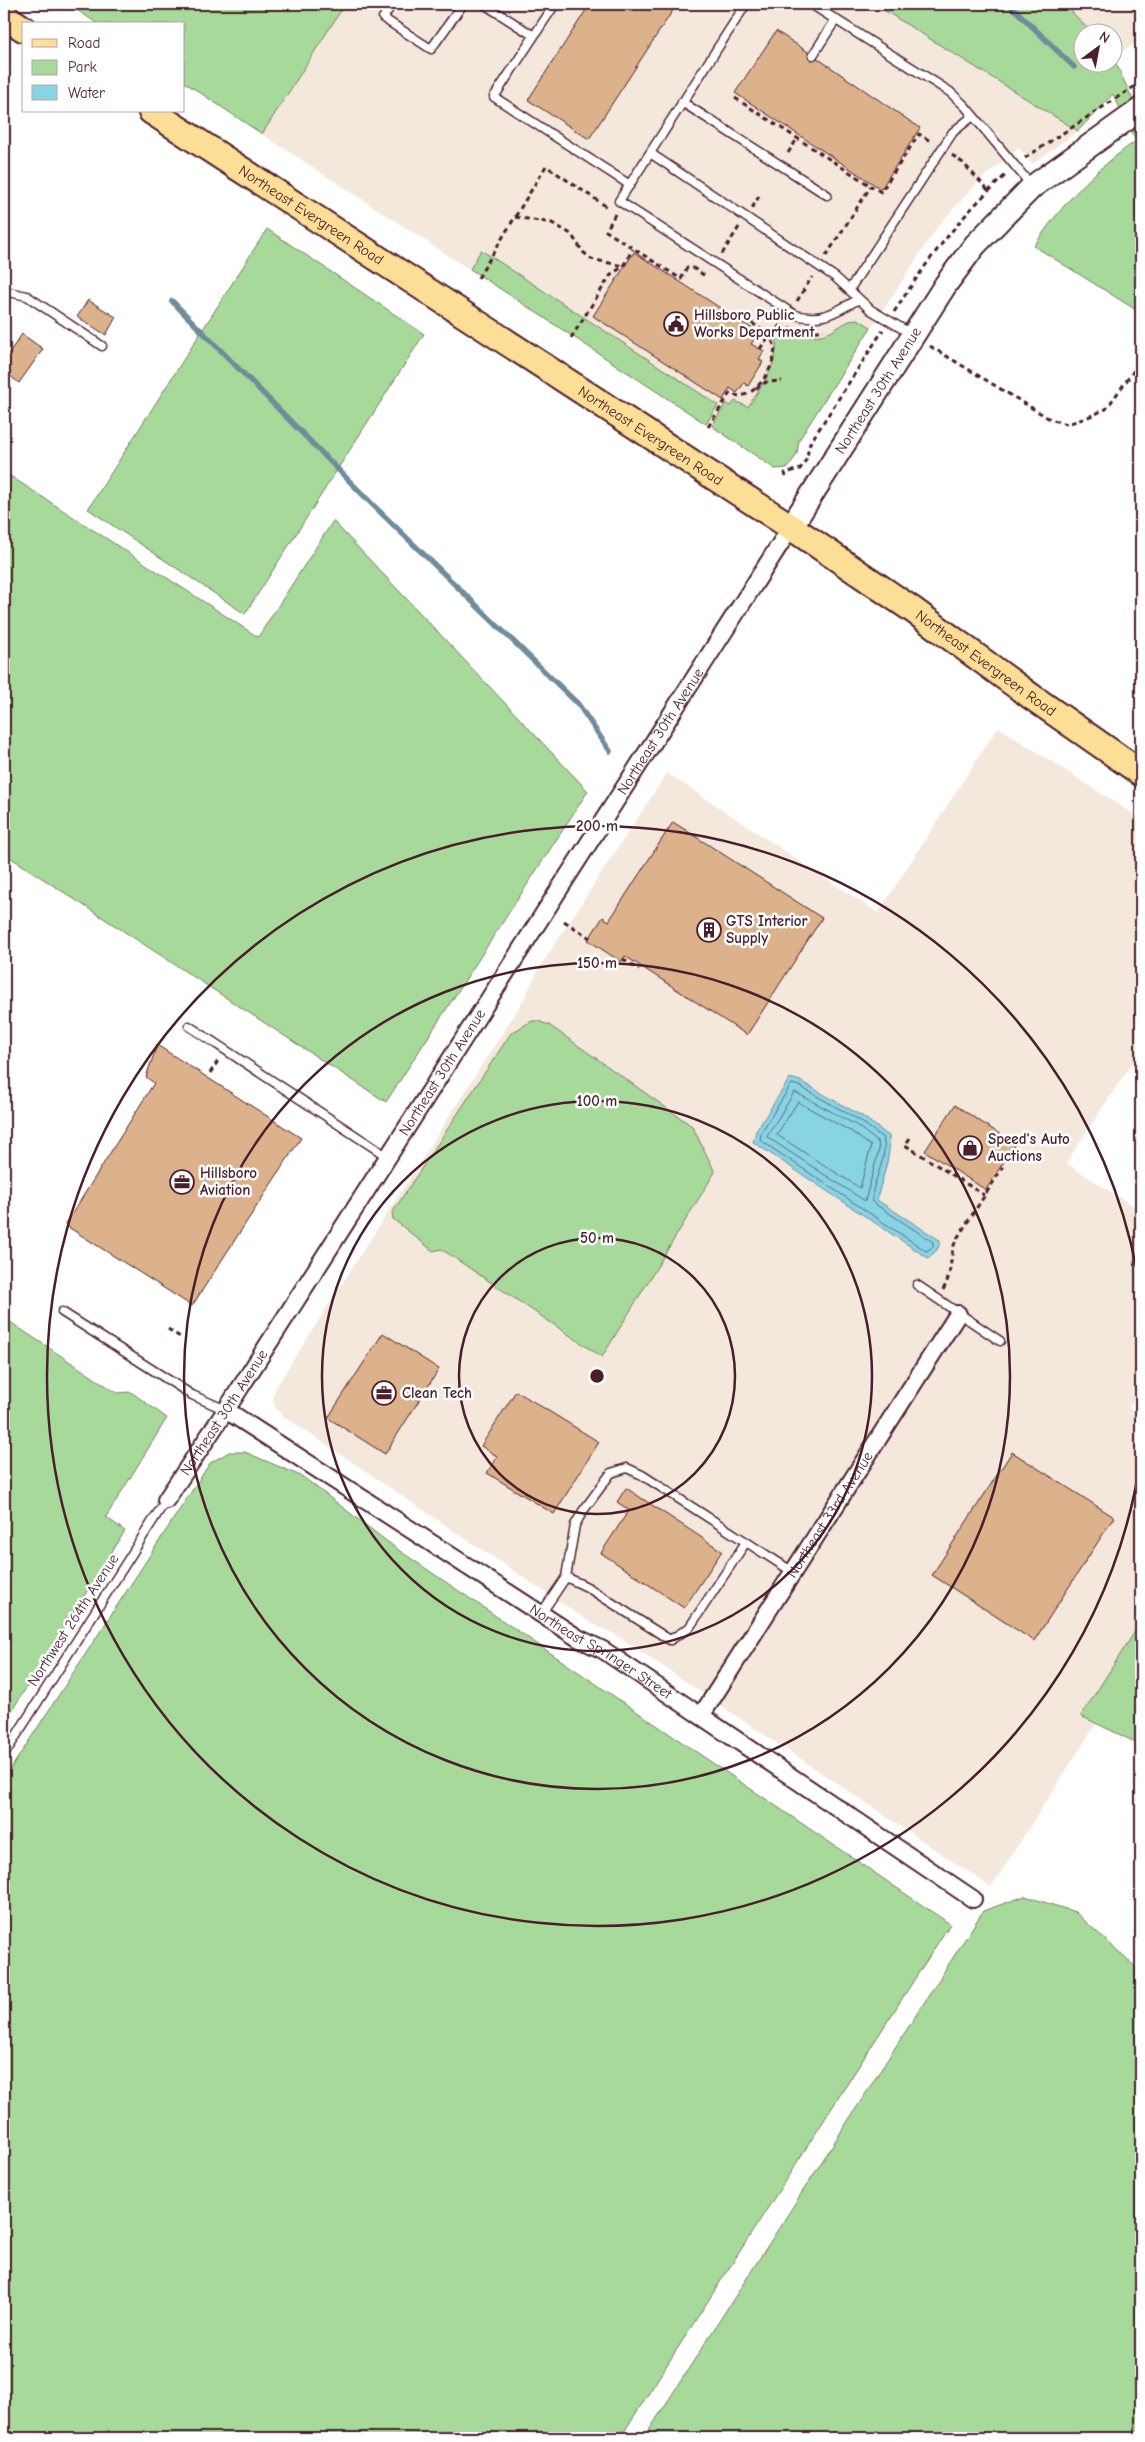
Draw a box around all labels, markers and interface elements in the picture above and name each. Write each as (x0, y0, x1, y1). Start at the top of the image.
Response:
legend (22, 22, 185, 112)
north arrow (1072, 22, 1122, 72)
text: N (1096, 28, 1113, 47)
text: Road (68, 34, 100, 52)
text: Park (68, 58, 97, 76)
text: Water (68, 84, 105, 102)
street label: Northeast Evergreen Road (235, 161, 387, 269)
place label: Hillsboro Public Works Department (694, 306, 815, 341)
public building icon: Hillsboro Public Works Department (663, 311, 689, 337)
street label: Northeast 30th Avenue (831, 323, 925, 457)
street label: Northeast Evergreen Road (575, 382, 727, 490)
street label: Northeast Evergreen Road (912, 606, 1060, 720)
street label: Northeast 30th Avenue (613, 664, 708, 798)
text: 200 m (576, 817, 618, 835)
place label: GTS Interior Supply (726, 912, 808, 947)
building icon: GTS Interior Supply (696, 917, 722, 943)
text: 150 m (577, 954, 617, 972)
street label: Northeast 30th Avenue (395, 1005, 489, 1139)
text: 100 m (577, 1092, 617, 1110)
place label: Speed's Auto Auctions (988, 1130, 1070, 1165)
shop icon: Speed's Auto Auctions (957, 1135, 983, 1161)
place label: Hillsboro Aviation (200, 1164, 257, 1199)
office icon: Hillsboro Aviation (169, 1169, 195, 1195)
text: 50 m (580, 1229, 614, 1247)
street label: Northeast 30th Avenue (176, 1346, 272, 1479)
centre of rings (588, 1367, 606, 1385)
office icon: Clean Tech (371, 1380, 397, 1406)
place label: Clean Tech (402, 1384, 472, 1402)
street label: Northeast 33rd Avenue (783, 1448, 877, 1581)
street label: Northwest 264th Avenue (23, 1550, 123, 1690)
street label: Northeast Springer Street (526, 1600, 676, 1703)

